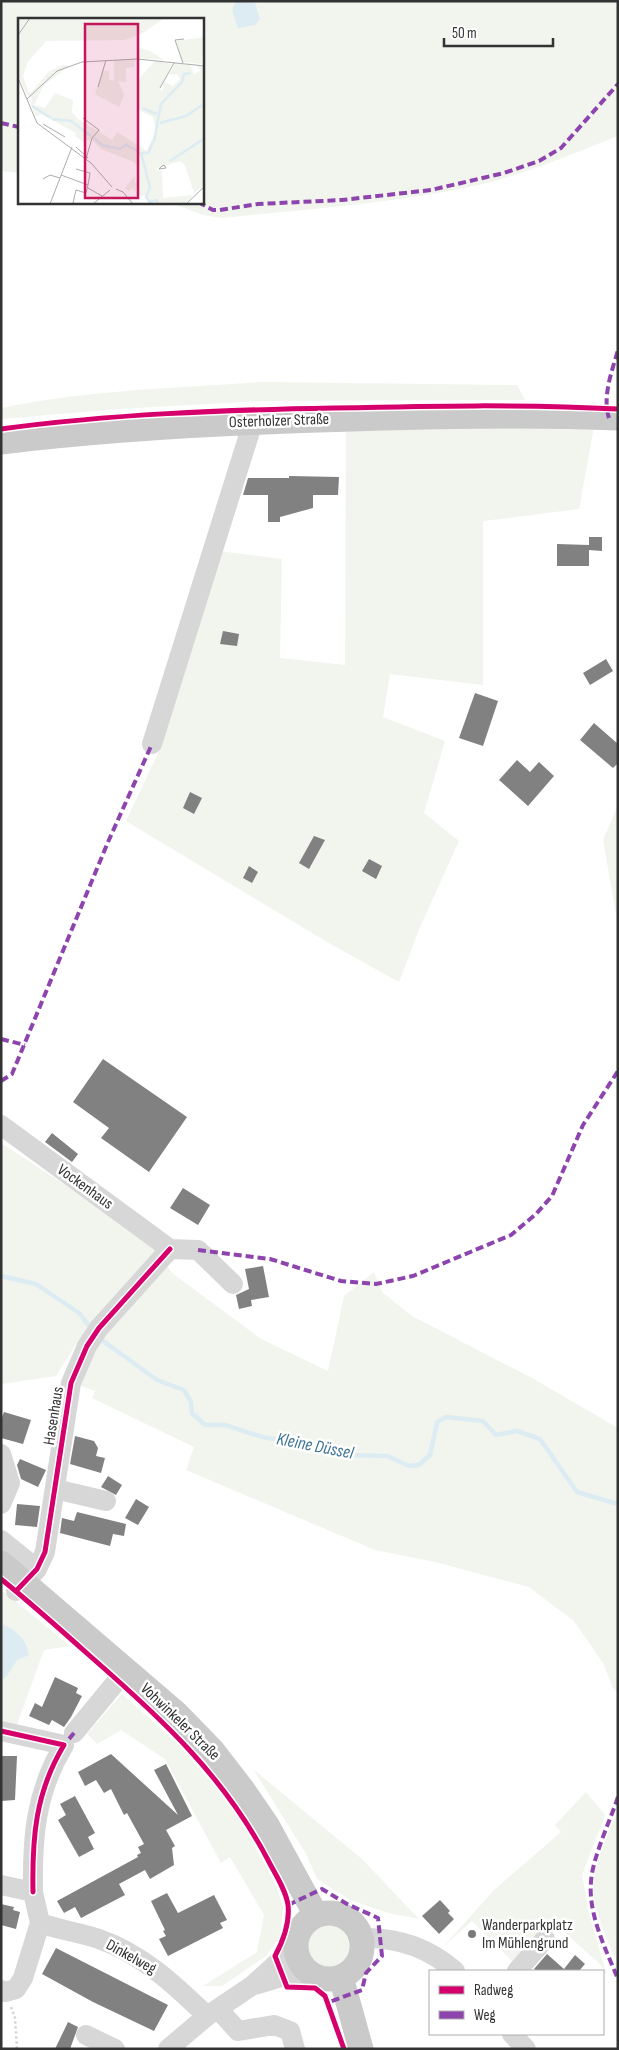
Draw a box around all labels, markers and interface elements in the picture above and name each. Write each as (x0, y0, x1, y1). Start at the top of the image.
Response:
scale bar (444, 15, 553, 47)
inset map (18, 18, 204, 204)
text: 50 m (452, 24, 477, 43)
street label: Osterholzer Straße (229, 410, 329, 432)
street label: Vockenhaus (53, 1160, 117, 1214)
street label: Hasenhaus (40, 1385, 68, 1447)
water label: Kleine Düssel (275, 1428, 356, 1464)
street label: Vohwinkeler Straße (136, 1679, 224, 1765)
place label: Wanderparkplatz Im Mühlengrund (482, 1916, 573, 1953)
marker: Wanderparkplatz Im Mühlengrund (466, 1928, 478, 1940)
street label: Dinkelweg (102, 1935, 160, 1979)
legend (429, 1970, 604, 2035)
text: Radweg (474, 1981, 513, 2000)
text: Weg (474, 2006, 496, 2025)

